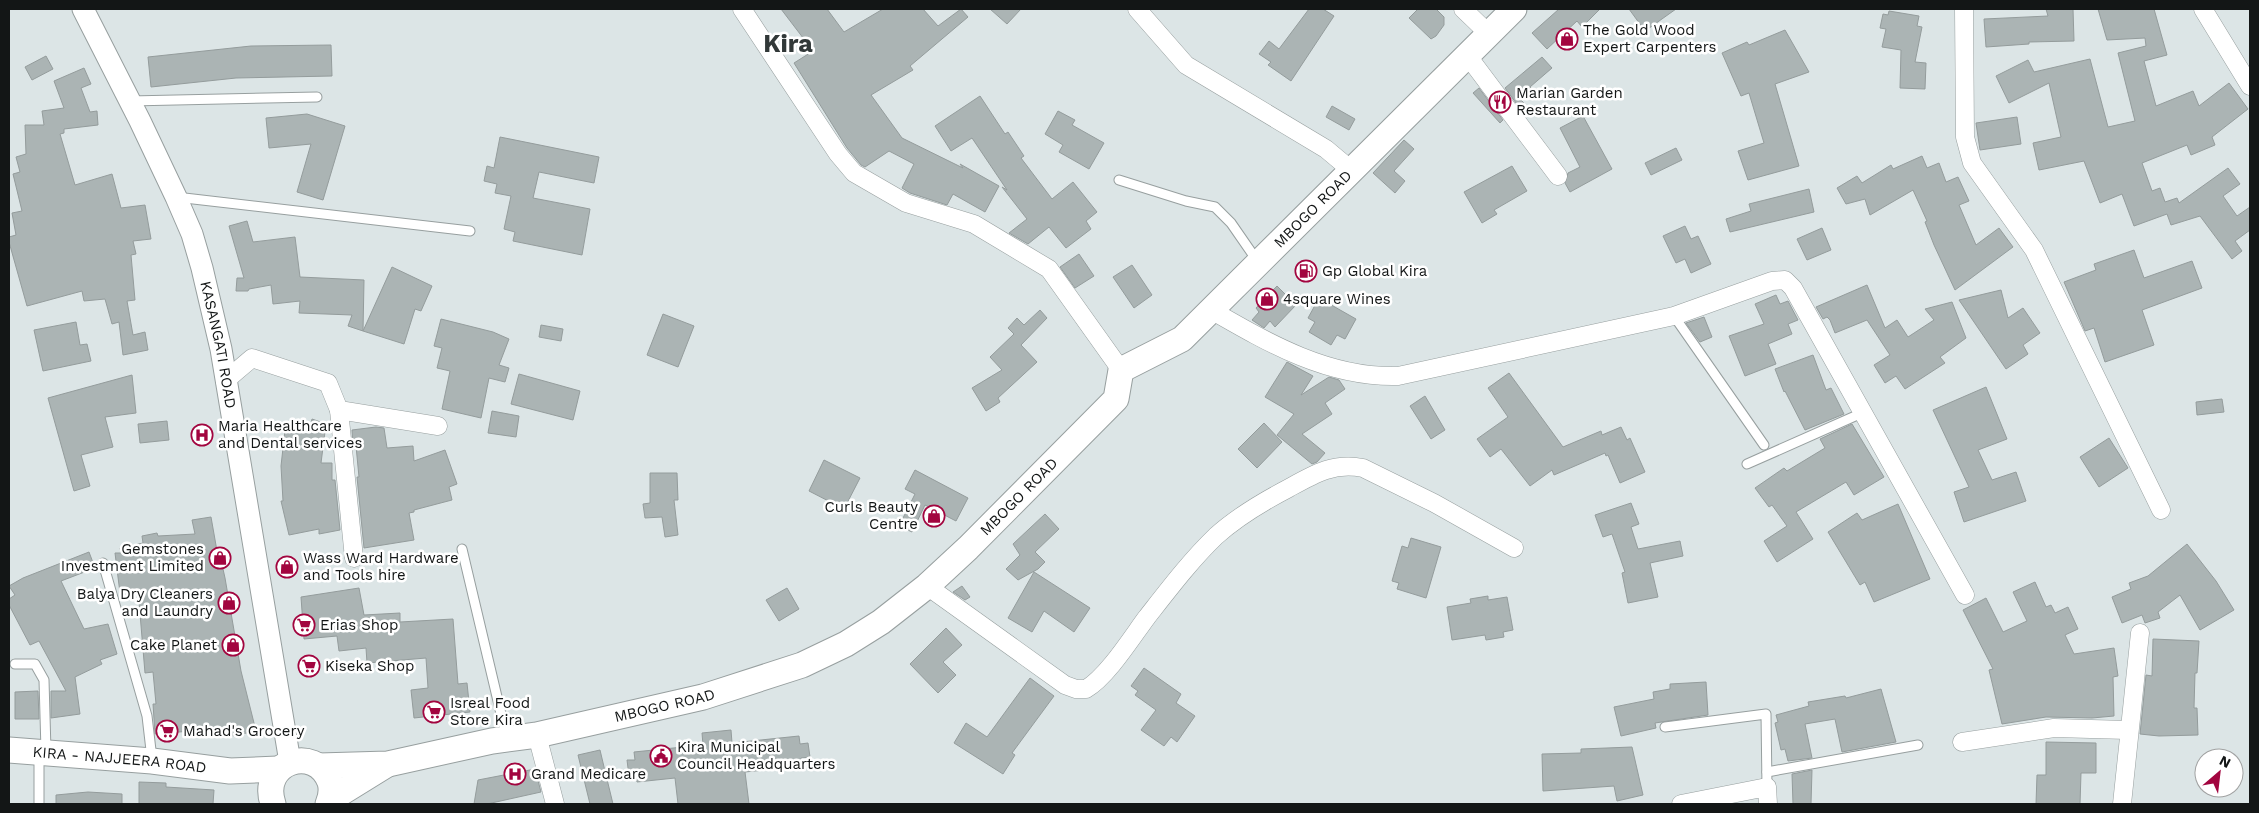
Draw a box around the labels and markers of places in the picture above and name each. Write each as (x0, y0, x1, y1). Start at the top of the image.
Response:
place label: The Gold Wood Expert Carpenters (1583, 21, 1717, 56)
shop icon: The Gold Wood Expert Carpenters (1555, 27, 1579, 51)
place label: Marian Garden Restaurant (1516, 84, 1623, 119)
restaurant icon: Marian Garden Restaurant (1488, 90, 1512, 114)
fuel station icon: Gp Global Kira (1294, 259, 1318, 283)
place label: Gp Global Kira (1322, 262, 1428, 280)
shop icon: 4square Wines (1255, 287, 1279, 311)
place label: 4square Wines (1283, 290, 1391, 308)
place label: Maria Healthcare and Dental services (218, 417, 362, 452)
hospital icon: Maria Healthcare and Dental services (190, 423, 214, 447)
place label: Curls Beauty Centre (825, 498, 918, 533)
shop icon: Curls Beauty Centre (922, 504, 946, 528)
place label: Gemstones Investment Limited (61, 540, 204, 575)
shop icon: Gemstones Investment Limited (208, 546, 232, 570)
place label: Wass Ward Hardware and Tools hire (303, 549, 459, 584)
shop icon: Wass Ward Hardware and Tools hire (275, 555, 299, 579)
place label: Balya Dry Cleaners and Laundry (77, 585, 213, 620)
shop icon: Balya Dry Cleaners and Laundry (217, 591, 241, 615)
supermarket icon: Erias Shop (292, 613, 316, 637)
place label: Erias Shop (320, 616, 399, 634)
shop icon: Cake Planet (221, 633, 245, 657)
place label: Cake Planet (130, 636, 218, 654)
supermarket icon: Kiseka Shop (297, 654, 321, 678)
place label: Kiseka Shop (325, 657, 414, 675)
place label: Isreal Food Store Kira (450, 694, 530, 729)
supermarket icon: Isreal Food Store Kira (422, 700, 446, 724)
supermarket icon: Mahad's Grocery (155, 719, 179, 743)
place label: Mahad's Grocery (183, 722, 305, 740)
place label: Kira Municipal Council Headquarters (677, 738, 835, 773)
public building icon: Kira Municipal Council Headquarters (649, 744, 673, 768)
hospital icon: Grand Medicare (503, 762, 527, 786)
place label: Grand Medicare (531, 765, 646, 783)

